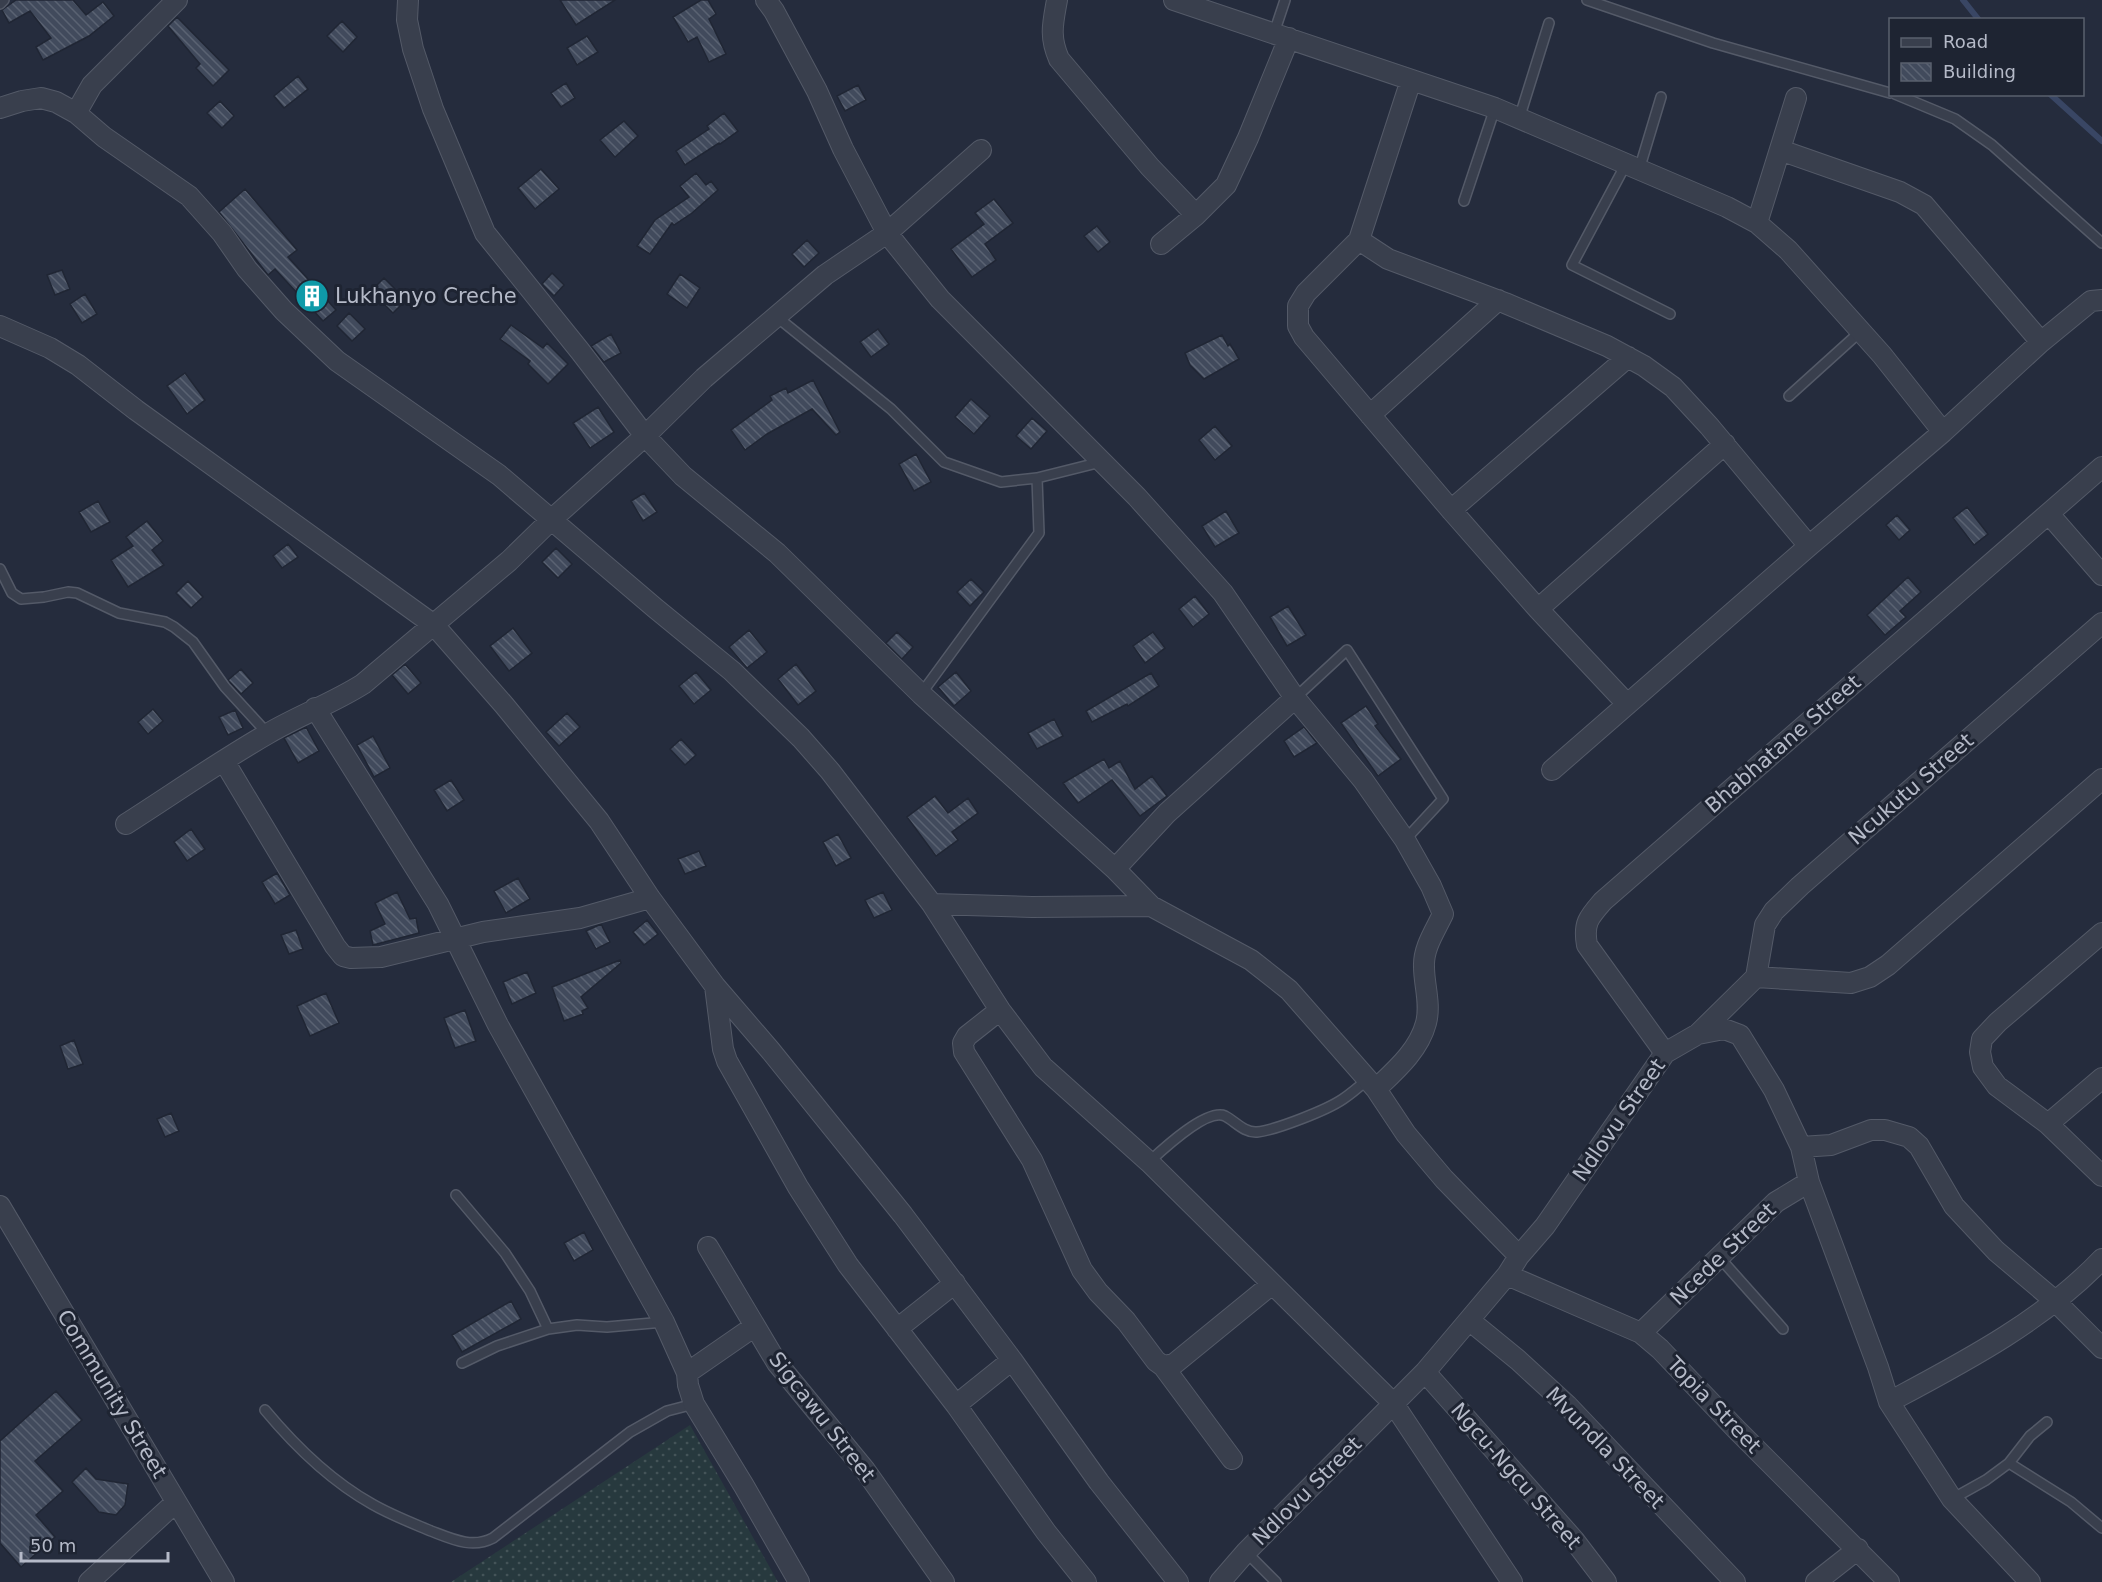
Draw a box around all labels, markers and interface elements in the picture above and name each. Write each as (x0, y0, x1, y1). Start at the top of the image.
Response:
legend (1889, 18, 2084, 96)
text: Road (1943, 31, 1988, 52)
text: Building (1943, 61, 2016, 82)
building icon: Lukhanyo Creche (294, 278, 330, 314)
place label: Lukhanyo Creche (335, 284, 517, 308)
street label: Bhabhatane Street (1700, 670, 1866, 818)
street label: Ncukutu Street (1844, 728, 1978, 850)
street label: Ndlovu Street (1568, 1054, 1670, 1186)
street label: Ncede Street (1665, 1198, 1781, 1310)
street label: Community Street (52, 1306, 172, 1482)
street label: Sigcawu Street (764, 1347, 880, 1487)
street label: Topia Street (1661, 1351, 1766, 1458)
street label: Mvundla Street (1541, 1382, 1669, 1514)
street label: Ngcu-Ngcu Street (1446, 1398, 1586, 1554)
street label: Ndlovu Street (1248, 1432, 1366, 1550)
scale bar (21, 1525, 168, 1563)
text: 50 m (30, 1535, 76, 1556)

